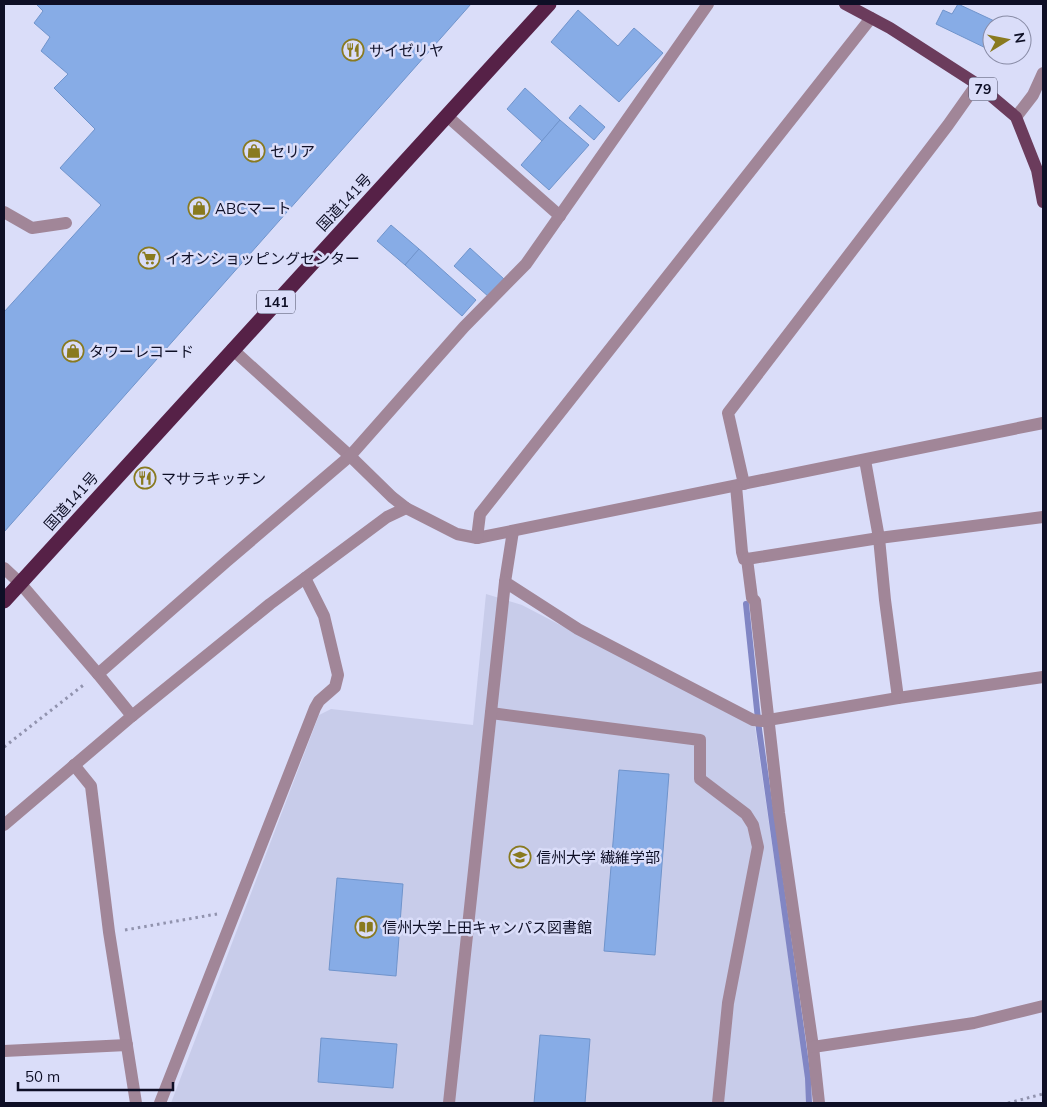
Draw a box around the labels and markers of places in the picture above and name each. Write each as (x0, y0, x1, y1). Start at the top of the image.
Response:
restaurant icon: サイゼリヤ (341, 38, 365, 62)
place label: サイゼリヤ (369, 41, 444, 60)
shop icon: セリア (242, 139, 266, 163)
place label: セリア (270, 142, 315, 161)
shop icon: ABCマート (187, 196, 211, 220)
place label: ABCマート (215, 199, 292, 218)
supermarket icon: イオンショッピングセンター (137, 246, 161, 270)
place label: イオンショッピングセンター (165, 249, 360, 268)
shop icon: タワーレコード (61, 339, 85, 363)
place label: タワーレコード (89, 342, 194, 361)
restaurant icon: マサラキッチン (133, 466, 157, 490)
place label: マサラキッチン (161, 469, 266, 488)
school or university icon: 信州大学 繊維学部 (508, 845, 532, 869)
place label: 信州大学 繊維学部 (536, 848, 660, 867)
library icon: 信州大学上田キャンパス図書館 (354, 915, 378, 939)
place label: 信州大学上田キャンパス図書館 (382, 918, 592, 937)

